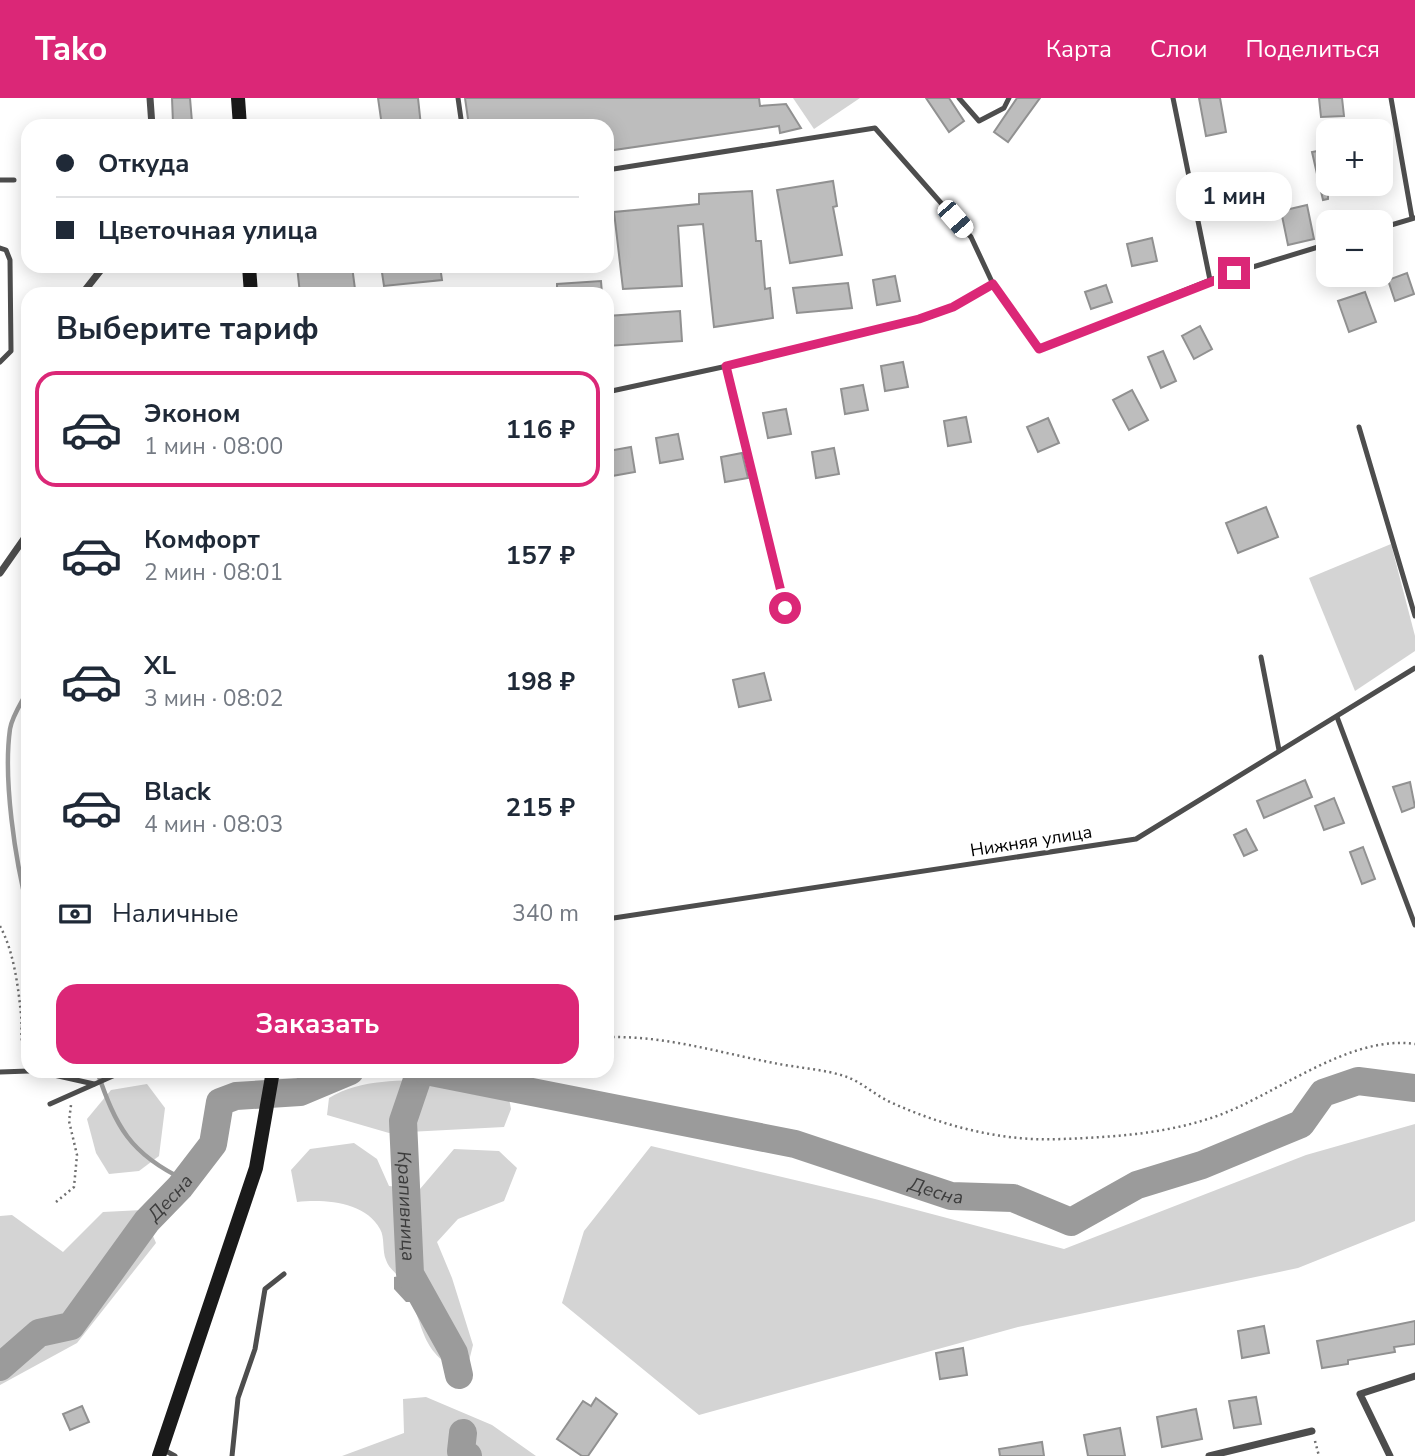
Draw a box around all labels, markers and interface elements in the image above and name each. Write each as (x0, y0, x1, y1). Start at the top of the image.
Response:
text: Tako (35, 27, 107, 72)
text: Карта (1046, 33, 1112, 65)
text: Слои (1150, 33, 1207, 65)
text: Поделиться (1245, 33, 1380, 65)
map controls (1316, 119, 1393, 287)
button: + (1316, 119, 1393, 196)
text: Откуда (98, 146, 190, 181)
callout: 1 мин (1176, 172, 1292, 220)
text: 1 мин (1202, 181, 1266, 212)
car (934, 196, 977, 242)
button: − (1316, 210, 1393, 287)
text: Цветочная улица (98, 213, 318, 248)
route end (1218, 257, 1250, 289)
text: Выберите тариф (56, 307, 319, 350)
text: Эконом (144, 396, 241, 431)
icon: car (60, 398, 123, 461)
text: 116 ₽ (506, 412, 575, 447)
text: 1 мин · 08:00 (144, 431, 283, 462)
text: Комфорт (144, 522, 260, 557)
icon: car (60, 524, 123, 587)
text: 157 ₽ (506, 538, 575, 573)
text: 2 мин · 08:01 (144, 557, 283, 588)
route start (769, 592, 801, 624)
text: XL (144, 648, 176, 683)
icon: car (60, 650, 123, 713)
text: 198 ₽ (506, 664, 575, 699)
text: 3 мин · 08:02 (144, 683, 283, 714)
text: Black (144, 774, 211, 809)
icon: car (60, 776, 123, 839)
text: 215 ₽ (506, 790, 575, 825)
text: 4 мин · 08:03 (144, 809, 283, 840)
street label: Нижняя улица (968, 820, 1094, 862)
icon: cash (56, 895, 94, 933)
text: Наличные (112, 896, 239, 931)
text: 340 m (512, 898, 579, 929)
button: Заказать (56, 984, 579, 1064)
water label: Крапивница (390, 1150, 421, 1262)
water label: Десна (141, 1169, 199, 1228)
water label: Десна (905, 1171, 964, 1210)

